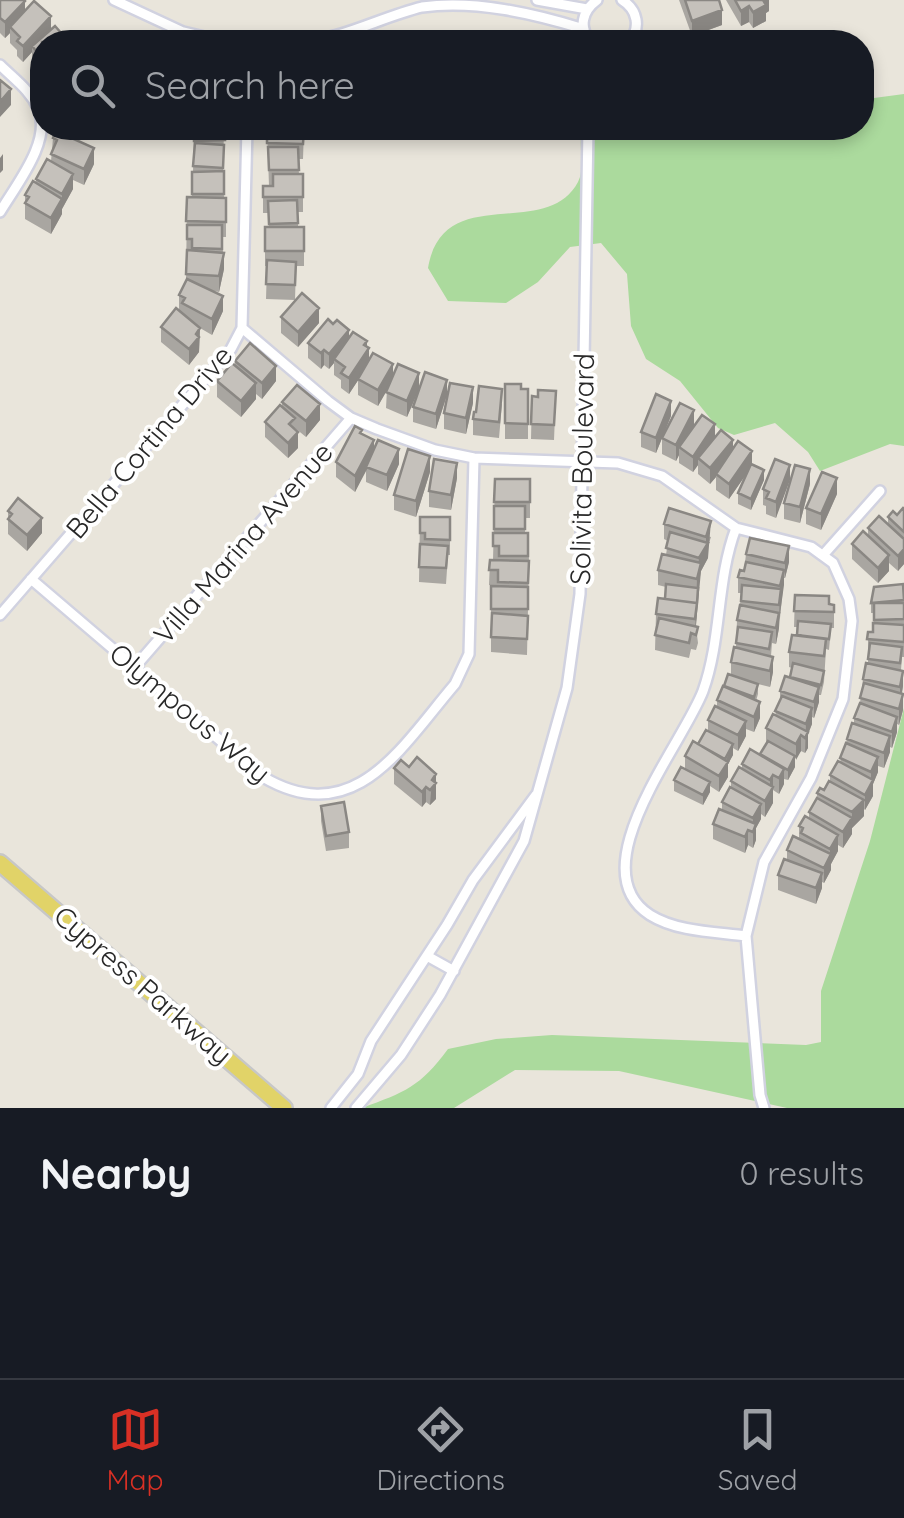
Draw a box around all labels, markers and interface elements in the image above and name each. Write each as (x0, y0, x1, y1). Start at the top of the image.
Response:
search box (30, 30, 874, 140)
icon: search (65, 58, 120, 113)
text: Search here (145, 61, 355, 109)
street label: Bella Cortina Drive (58, 338, 240, 545)
street label: Solivita Boulevard (562, 353, 601, 585)
street label: Villa Marina Avenue (146, 435, 340, 651)
street label: Olympous Way (103, 635, 278, 790)
street label: Cypress Parkway (47, 898, 239, 1071)
text: Nearby (40, 1147, 191, 1200)
text: 0 results (740, 1153, 864, 1193)
tab: Map (106, 1402, 164, 1497)
tab: Directions (376, 1402, 505, 1497)
tab: Saved (718, 1402, 798, 1497)

